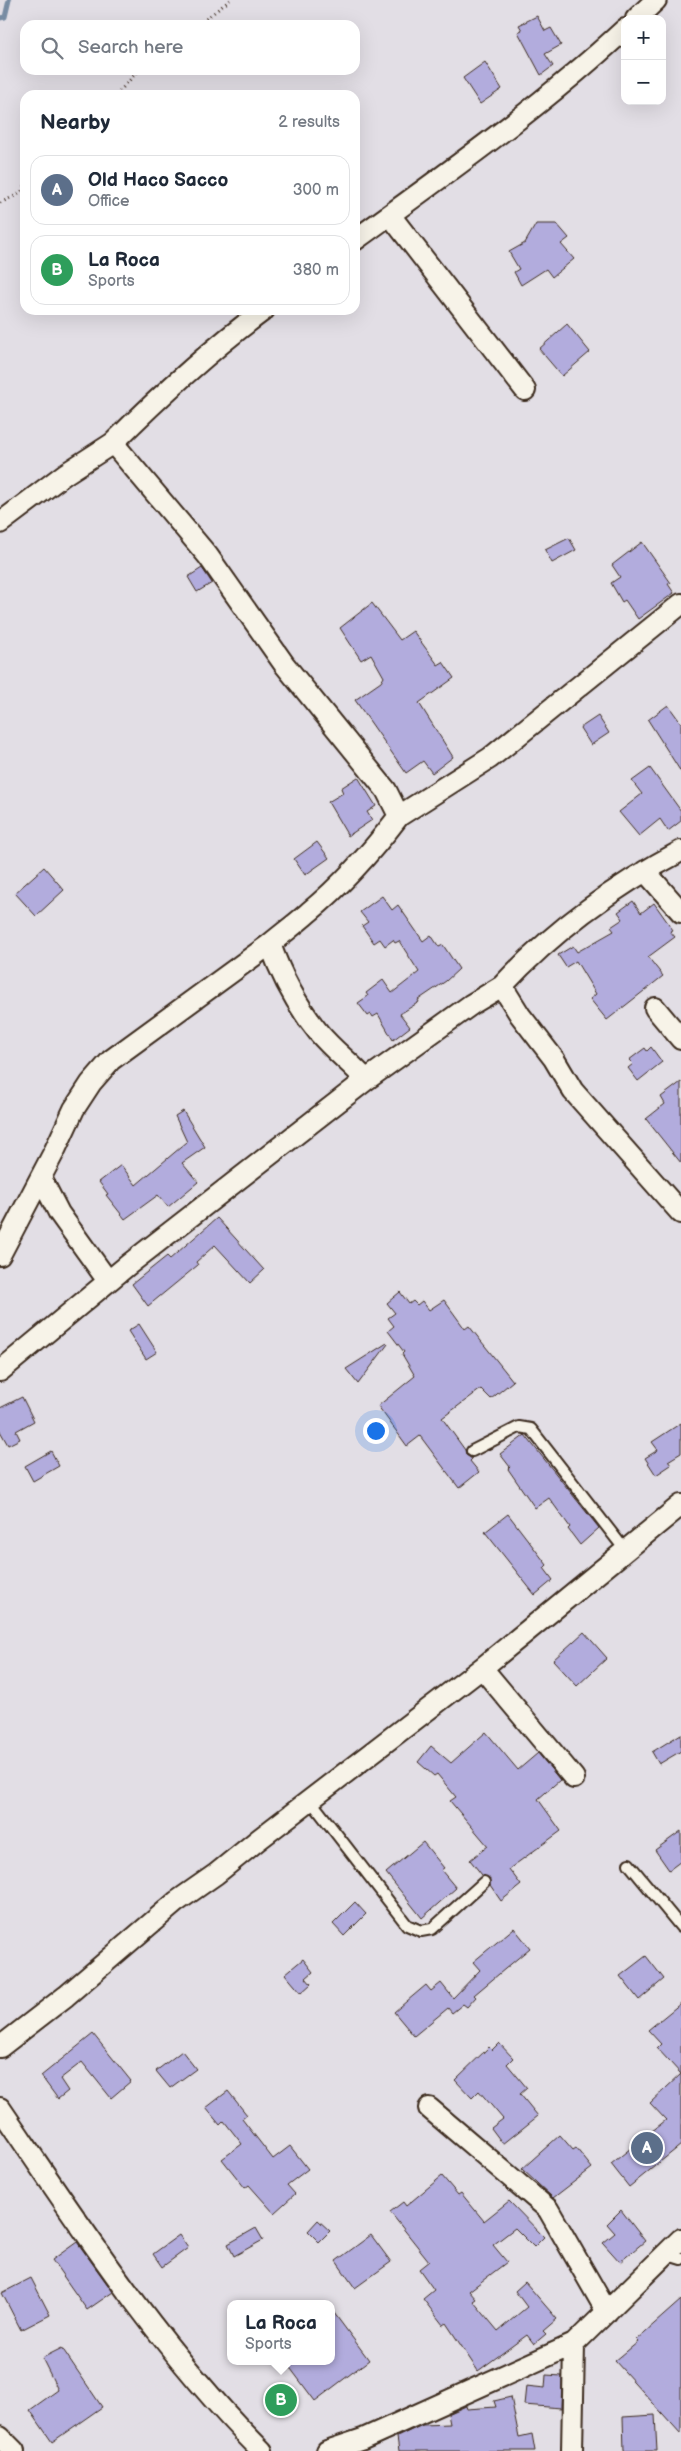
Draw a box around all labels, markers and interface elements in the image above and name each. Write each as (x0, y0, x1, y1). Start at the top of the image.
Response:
map controls (621, 15, 666, 105)
button: + (621, 15, 666, 60)
search box (20, 20, 360, 75)
icon: search (38, 34, 66, 62)
text: Search here (78, 36, 183, 59)
button: − (621, 60, 666, 105)
text: Nearby (40, 110, 110, 135)
text: 2 results (278, 113, 340, 132)
text: Old Haco Sacco (88, 169, 228, 192)
text: A (52, 181, 62, 200)
text: 300 m (293, 181, 339, 200)
text: Office (88, 192, 130, 211)
text: La Roca (88, 249, 160, 272)
text: B (51, 261, 63, 280)
text: 380 m (293, 261, 339, 280)
text: Sports (88, 272, 135, 291)
your location (363, 1418, 389, 1444)
pin: A (631, 2129, 663, 2167)
popup (227, 2300, 335, 2365)
text: La Roca (245, 2312, 317, 2335)
text: Sports (245, 2335, 292, 2354)
pin: B (265, 2381, 297, 2419)

